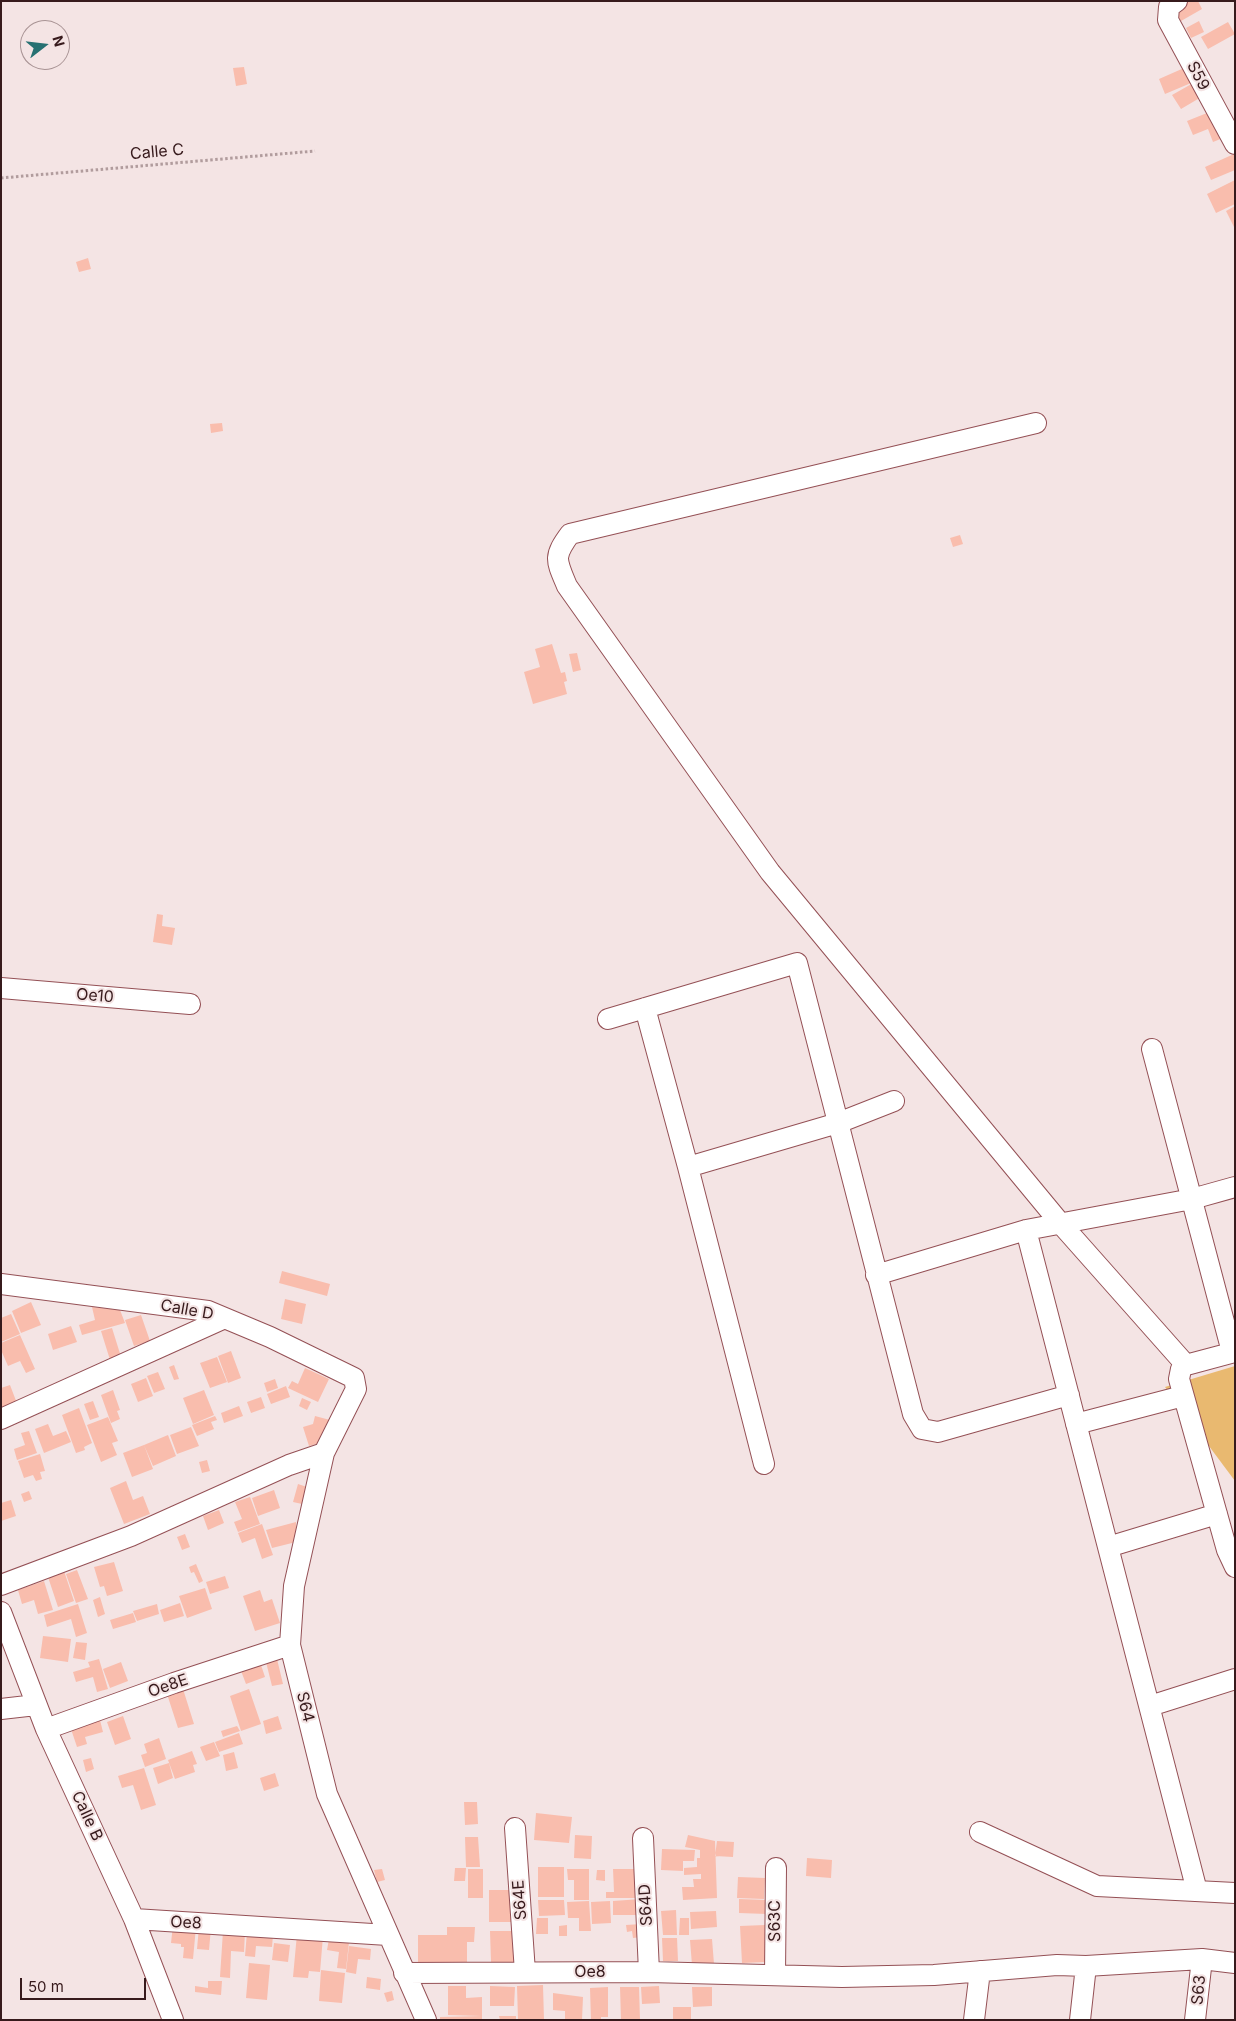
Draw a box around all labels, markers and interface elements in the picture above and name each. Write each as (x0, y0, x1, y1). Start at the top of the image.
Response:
north arrow (20, 20, 70, 70)
text: N (49, 34, 69, 48)
street label: S59 (1183, 58, 1213, 94)
street label: Calle C (129, 140, 185, 164)
street label: Oe10 (75, 985, 115, 1007)
street label: Calle D (159, 1296, 215, 1324)
street label: Oe8E (145, 1670, 191, 1702)
street label: S64 (292, 1690, 318, 1724)
street label: Calle B (67, 1788, 107, 1844)
street label: S64E (509, 1879, 531, 1921)
street label: S64D (635, 1883, 657, 1927)
street label: S63C (765, 1900, 785, 1942)
street label: Oe8 (170, 1913, 202, 1933)
street label: Oe8 (574, 1962, 606, 1982)
scale bar (22, 1968, 149, 2000)
street label: S63 (1188, 1974, 1210, 2006)
text: 50 m (28, 1977, 64, 1996)

